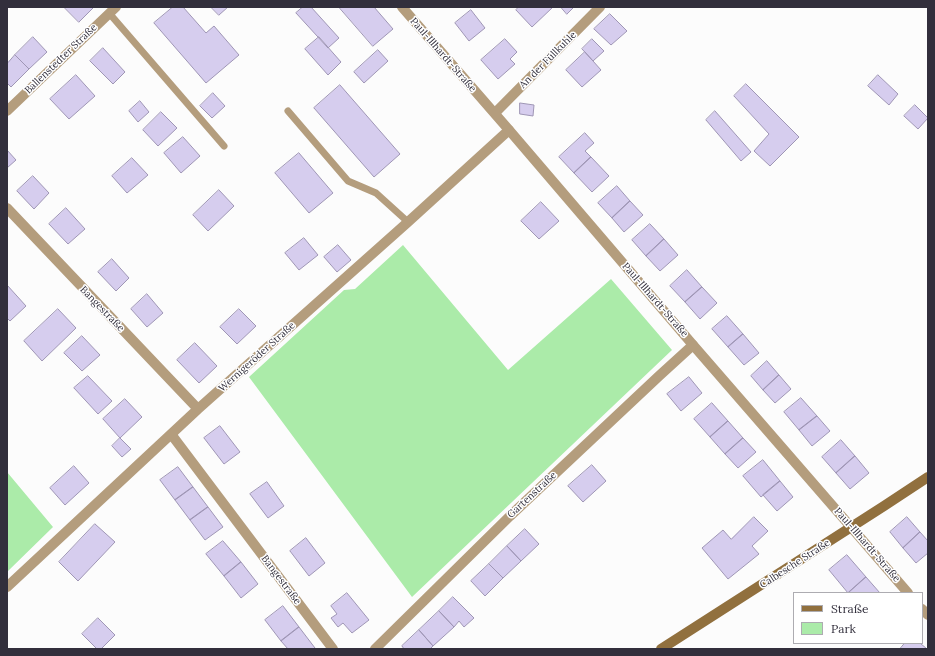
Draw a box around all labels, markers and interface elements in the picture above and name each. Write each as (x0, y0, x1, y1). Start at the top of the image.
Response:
street label: Paul-Illhardt-Straße (408, 15, 478, 95)
street label: Ballenstedter Straße (22, 22, 100, 96)
street label: An der Füllkuhle (517, 29, 579, 91)
street label: Paul-Illhardt-Straße (620, 260, 690, 340)
street label: Bangestraße (77, 284, 127, 334)
street label: Wernigeröder Straße (216, 320, 298, 394)
street label: Gartenstraße (505, 469, 559, 521)
street label: Paul-Illhardt-Straße (832, 505, 902, 585)
street label: Calbesche Straße (758, 537, 832, 591)
street label: Bangestraße (259, 553, 303, 607)
legend (793, 592, 923, 644)
text: Straße (831, 601, 868, 616)
text: Park (831, 621, 856, 636)

